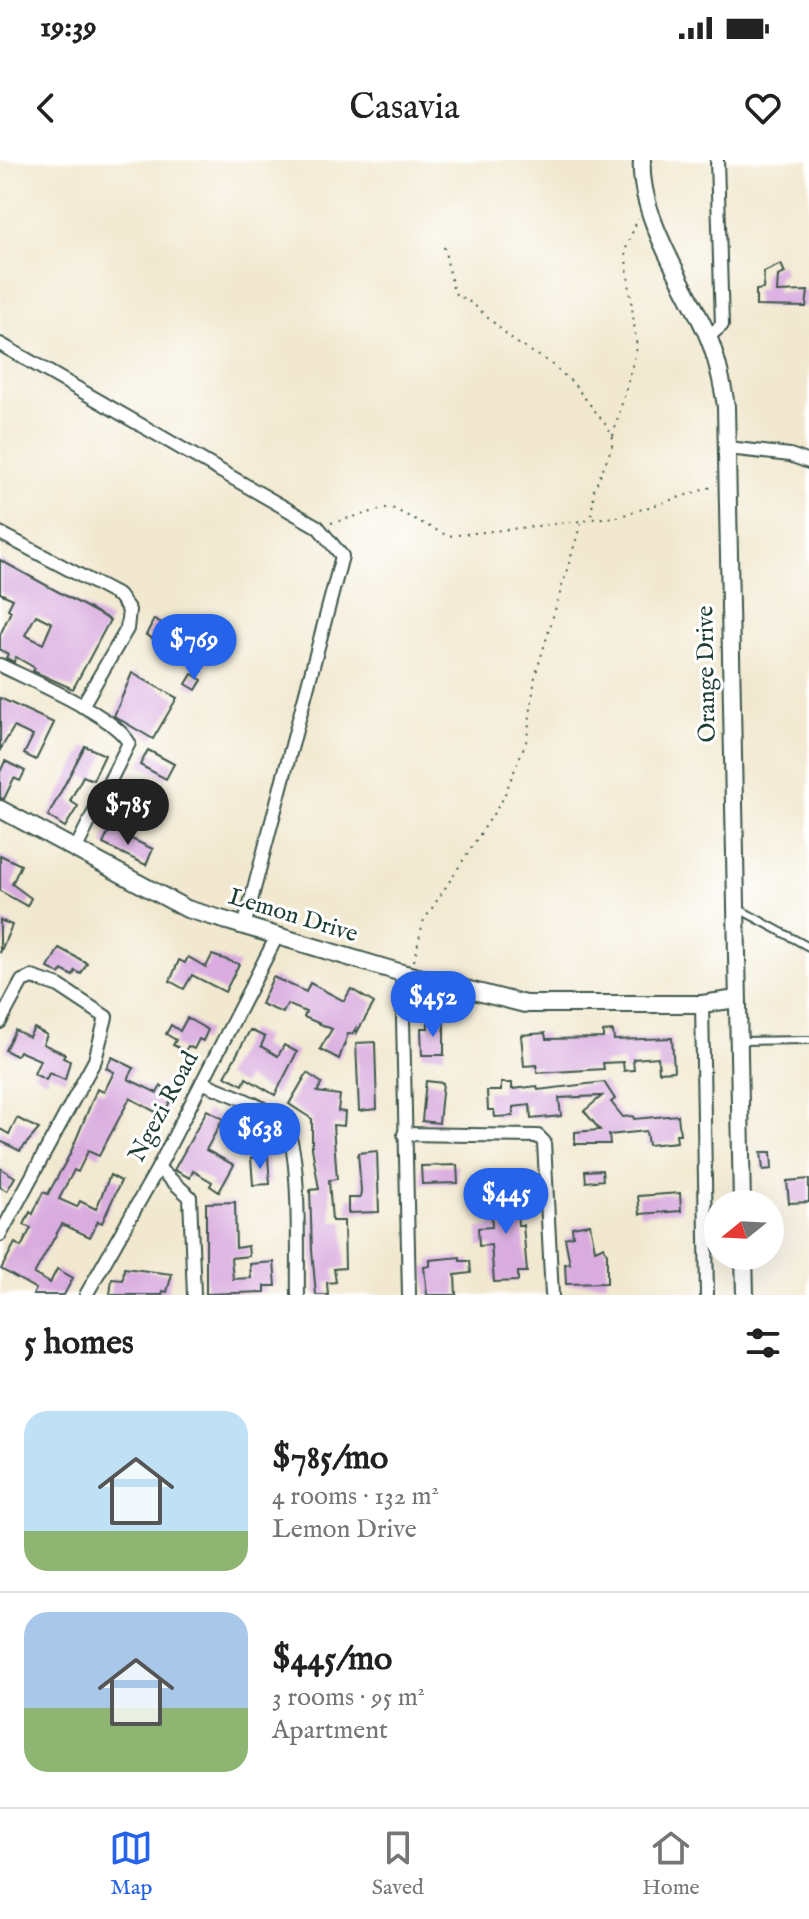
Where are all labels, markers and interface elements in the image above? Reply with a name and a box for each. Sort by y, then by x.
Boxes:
text: 19:39 [40,9,96,47]
text: Casavia [349,85,460,131]
icon: back [24,86,68,130]
icon: heart [741,86,785,130]
street label: Orange Drive [690,605,724,743]
pin: $769 [147,614,241,682]
text: $769 [170,623,218,656]
pin: $785 [81,779,175,847]
text: $785 [105,788,151,821]
street label: Lemon Drive [225,882,361,950]
pin: $452 [386,971,480,1039]
text: $452 [409,980,457,1013]
street label: Ngezi Road [122,1046,206,1168]
pin: $638 [213,1103,307,1171]
text: $638 [237,1112,283,1145]
pin: $445 [459,1168,553,1236]
text: $445 [481,1177,531,1210]
north arrow [704,1190,784,1270]
map controls [704,1190,784,1270]
icon: filters [741,1321,785,1365]
text: 5 homes [24,1322,134,1365]
text: $785/mo [272,1437,388,1480]
icon: home [88,1443,184,1539]
text: 4 rooms · 132 m² [272,1480,439,1513]
text: Lemon Drive [272,1513,417,1546]
text: $445/mo [272,1638,392,1681]
icon: home [88,1644,184,1740]
text: 3 rooms · 95 m² [272,1681,425,1714]
text: Apartment [272,1714,388,1747]
tab: Map [109,1826,153,1902]
tab: Saved [372,1826,424,1902]
tab: Home [642,1826,700,1902]

